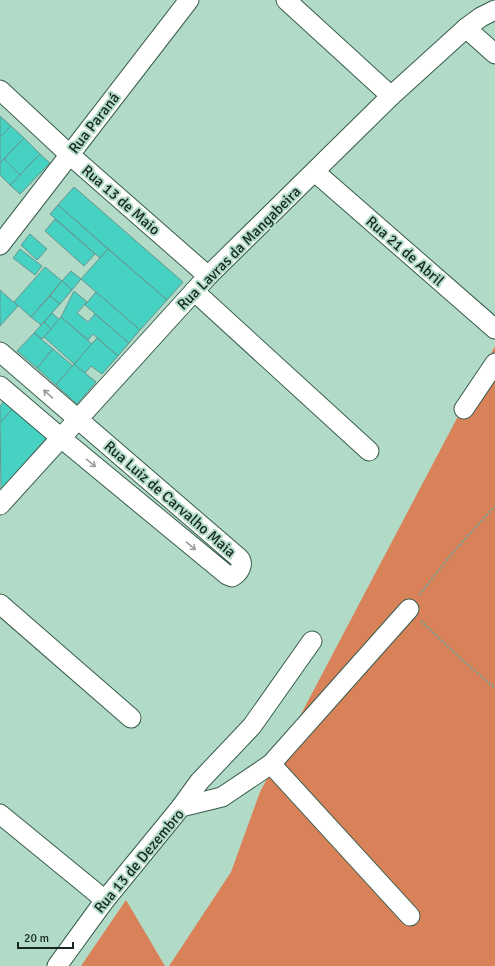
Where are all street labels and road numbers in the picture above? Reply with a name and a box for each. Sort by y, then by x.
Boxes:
street label: Rua Paraná [65,89,123,157]
street label: Rua 13 de Maio [78,161,164,239]
street label: Rua Lavras da Mangabeira [173,182,305,314]
street label: Rua 21 de Abril [362,212,448,290]
street label: Rua Luiz de Carvalho Maia [101,437,239,561]
street label: Rua 13 de Dezembro [90,805,188,917]

